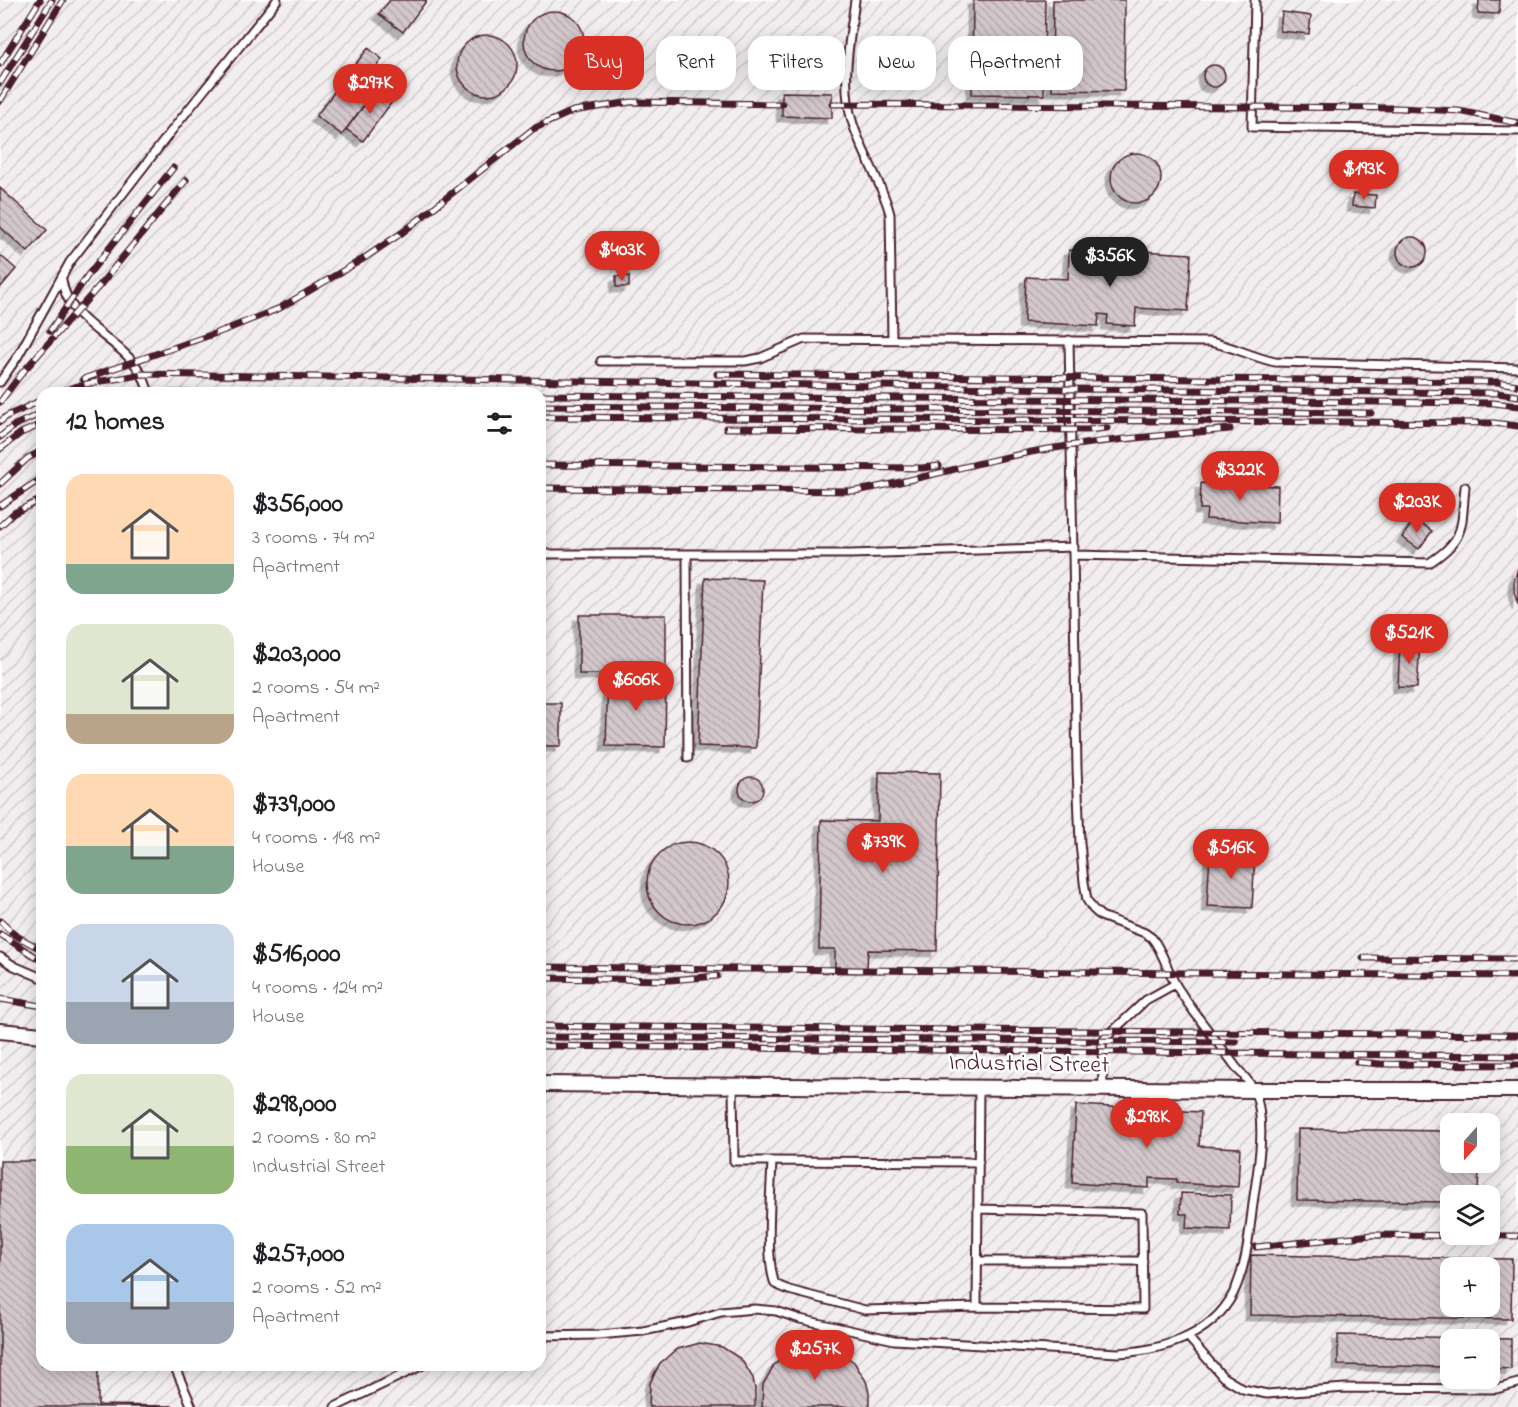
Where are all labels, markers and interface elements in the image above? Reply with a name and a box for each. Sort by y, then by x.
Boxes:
chip: Buy [564,36,644,90]
chip: Rent [656,36,736,90]
chip: Filters [748,36,845,90]
chip: New [857,36,936,90]
chip: Apartment [948,36,1083,90]
pin: $297K [328,64,412,115]
text: $297K [347,69,393,98]
pin: $193K [1322,150,1406,201]
text: $193K [1343,155,1385,184]
pin: $403K [580,231,664,282]
text: $403K [599,236,645,265]
pin: $356K [1068,237,1152,288]
text: $356K [1085,242,1135,271]
text: 12 homes [66,404,165,442]
icon: filters [483,407,516,440]
pin: $322K [1198,451,1282,502]
text: $322K [1215,456,1265,485]
pin: $203K [1375,483,1459,534]
text: $356,000 [252,486,343,524]
text: $203K [1393,488,1441,517]
icon: home [114,498,186,570]
text: 3 rooms · 74 m² [252,524,375,553]
text: Apartment [252,553,340,582]
pin: $521K [1367,614,1451,665]
text: $521K [1384,619,1434,648]
text: $203,000 [252,636,341,674]
icon: home [114,648,186,720]
pin: $606K [594,661,678,712]
text: $606K [612,666,660,695]
text: 2 rooms · 54 m² [252,674,380,703]
text: Apartment [252,703,340,732]
text: $739,000 [252,786,335,824]
icon: home [114,798,186,870]
pin: $739K [841,823,925,874]
text: 4 rooms · 148 m² [252,824,381,853]
text: $739K [861,828,905,857]
pin: $516K [1189,829,1273,880]
text: $516K [1207,834,1255,863]
text: House [252,853,305,882]
text: $516,000 [252,936,340,974]
icon: home [114,948,186,1020]
text: 4 rooms · 124 m² [252,974,383,1003]
text: House [252,1003,305,1032]
street label: Industrial Street [949,1046,1109,1084]
text: $298,000 [252,1086,336,1124]
icon: home [114,1098,186,1170]
pin: $298K [1105,1098,1189,1149]
text: $298K [1124,1103,1170,1132]
north arrow [1440,1113,1500,1173]
map controls [1440,1113,1500,1389]
text: 2 rooms · 80 m² [252,1124,377,1153]
text: Industrial Street [252,1153,385,1182]
button: layers [1440,1185,1500,1245]
text: $257,000 [252,1236,344,1274]
icon: home [114,1248,186,1320]
button: + [1440,1257,1500,1317]
text: 2 rooms · 52 m² [252,1274,382,1303]
text: Apartment [252,1303,340,1332]
button: − [1440,1329,1500,1389]
pin: $257K [773,1330,857,1381]
text: $257K [789,1335,841,1364]

